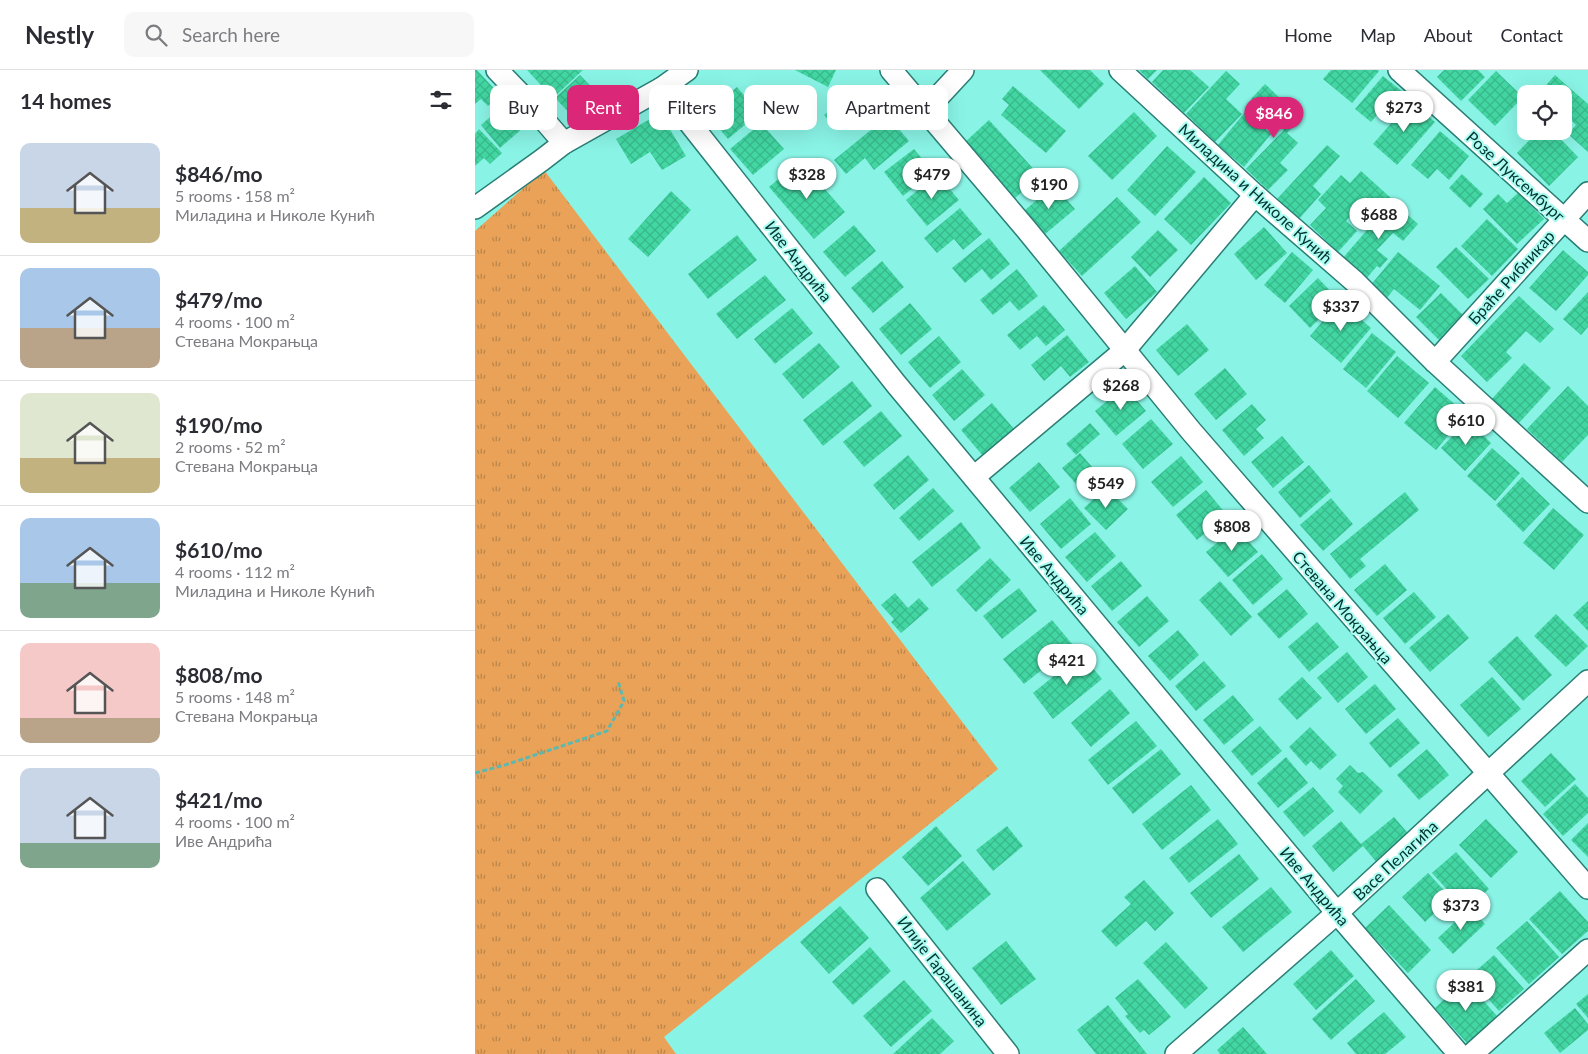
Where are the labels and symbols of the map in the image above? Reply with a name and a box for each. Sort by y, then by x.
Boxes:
pin: $273 [1374,90,1434,133]
pin: $846 [1244,97,1304,139]
street label: Миладина и Николе Кунић [1175,119,1337,267]
street label: Розе Луксембург [1463,127,1569,225]
pin: $328 [777,158,837,200]
pin: $479 [902,158,962,200]
pin: $190 [1019,168,1079,210]
pin: $688 [1349,198,1409,240]
street label: Иве Андрића [762,217,836,305]
street label: Браће Рибникар [1464,226,1558,328]
pin: $337 [1311,290,1371,332]
pin: $268 [1091,368,1151,411]
pin: $610 [1436,404,1496,446]
pin: $549 [1076,466,1136,509]
pin: $808 [1202,510,1262,552]
street label: Иве Андрића [1016,532,1094,618]
street label: Стевана Мокрањца [1289,547,1397,667]
pin: $421 [1037,644,1097,686]
street label: Васе Пелагића [1349,816,1441,904]
street label: Иве Андрића [1276,843,1354,929]
pin: $373 [1431,888,1491,931]
street label: Илије Гарашанина [894,912,992,1030]
pin: $381 [1436,970,1496,1012]

